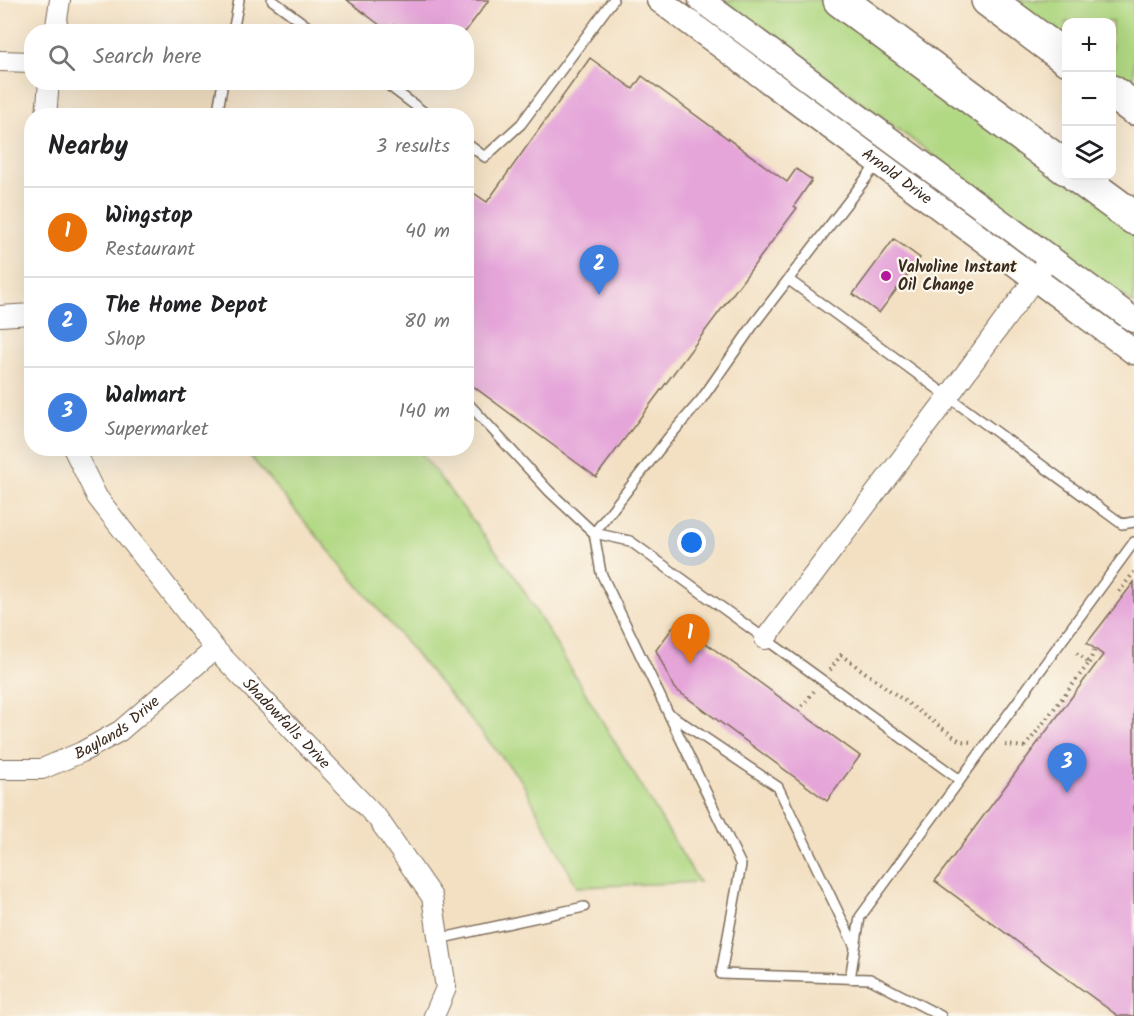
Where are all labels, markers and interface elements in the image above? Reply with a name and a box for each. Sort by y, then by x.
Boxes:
map controls [1062,18,1116,180]
button: + [1062,18,1116,72]
search box [24,24,474,90]
text: Search here [93,40,201,75]
icon: search [45,41,78,74]
button: − [1062,72,1116,126]
text: Nearby [48,126,128,168]
button: layers [1062,126,1116,180]
text: 3 results [376,131,450,163]
street label: Arnold Drive [856,142,937,211]
text: Wingstop [105,199,193,234]
text: 1 [64,216,71,248]
text: 40 m [405,216,450,248]
text: Restaurant [105,234,195,266]
pin: 2 [580,246,618,295]
place label: Valvoline Instant Oil Change [898,255,1018,298]
marker: Valvoline Instant Oil Change [879,269,893,283]
text: The Home Depot [105,289,267,324]
text: 2 [62,306,73,338]
text: 80 m [404,306,450,338]
text: Shop [105,324,145,356]
text: Walmart [105,379,186,414]
text: 3 [62,396,73,428]
text: 140 m [399,396,450,428]
text: Supermarket [105,414,208,446]
your location [677,528,706,557]
pin: 1 [670,614,710,664]
street label: Shadowfalls Drive [236,672,336,775]
street label: Baylands Drive [70,689,165,766]
pin: 3 [1048,744,1086,793]

